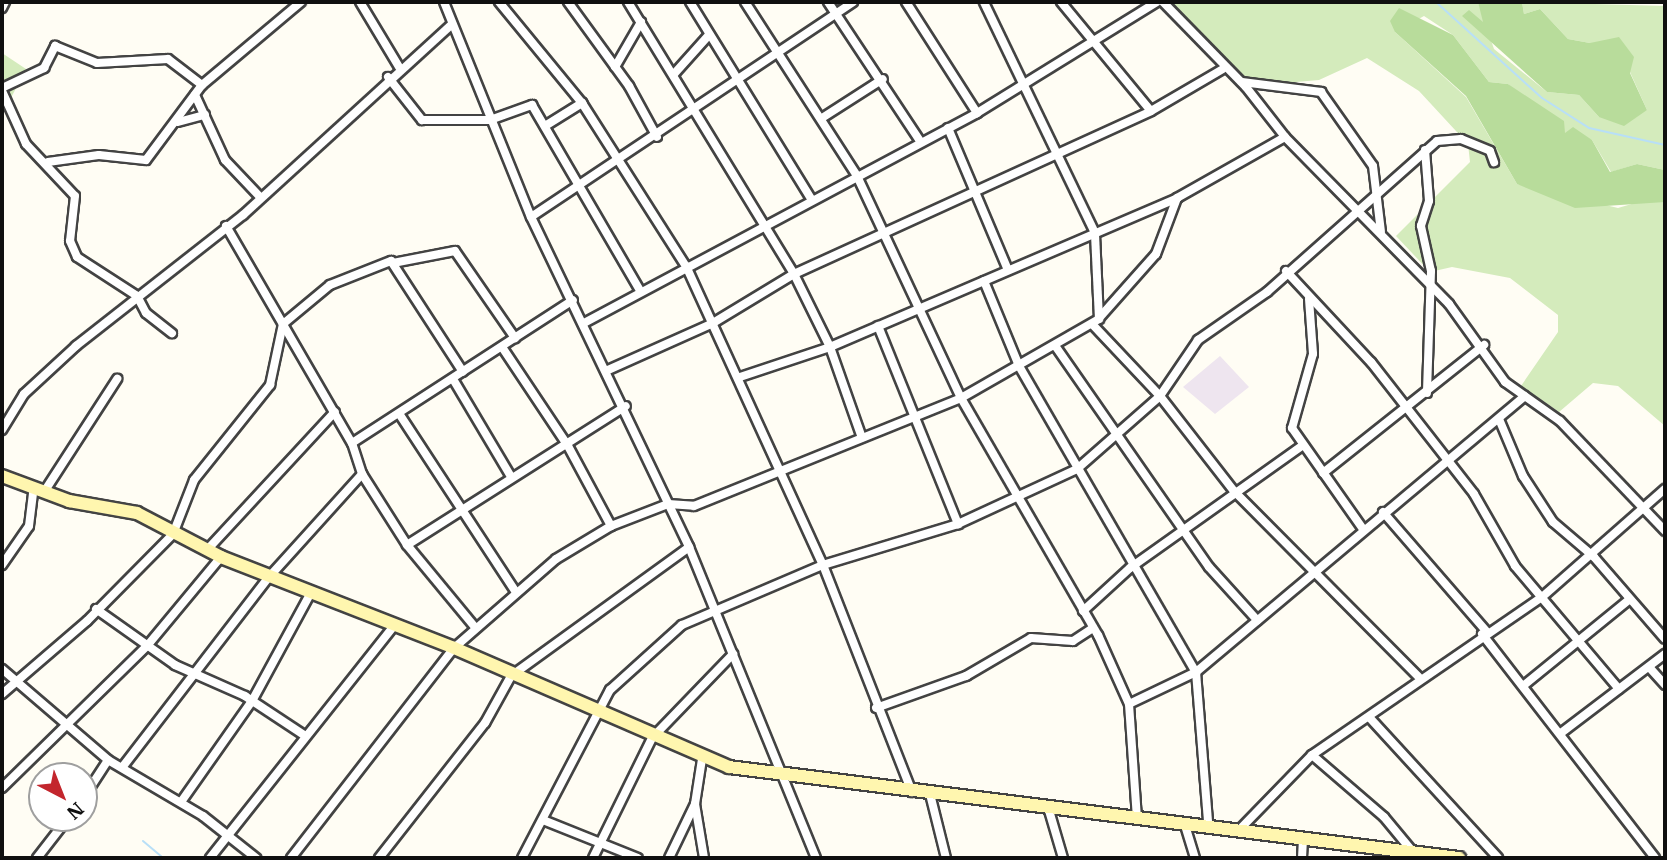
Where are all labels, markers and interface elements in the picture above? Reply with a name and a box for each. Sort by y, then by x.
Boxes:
north arrow [28,762,98,832]
text: N [62,797,89,825]

